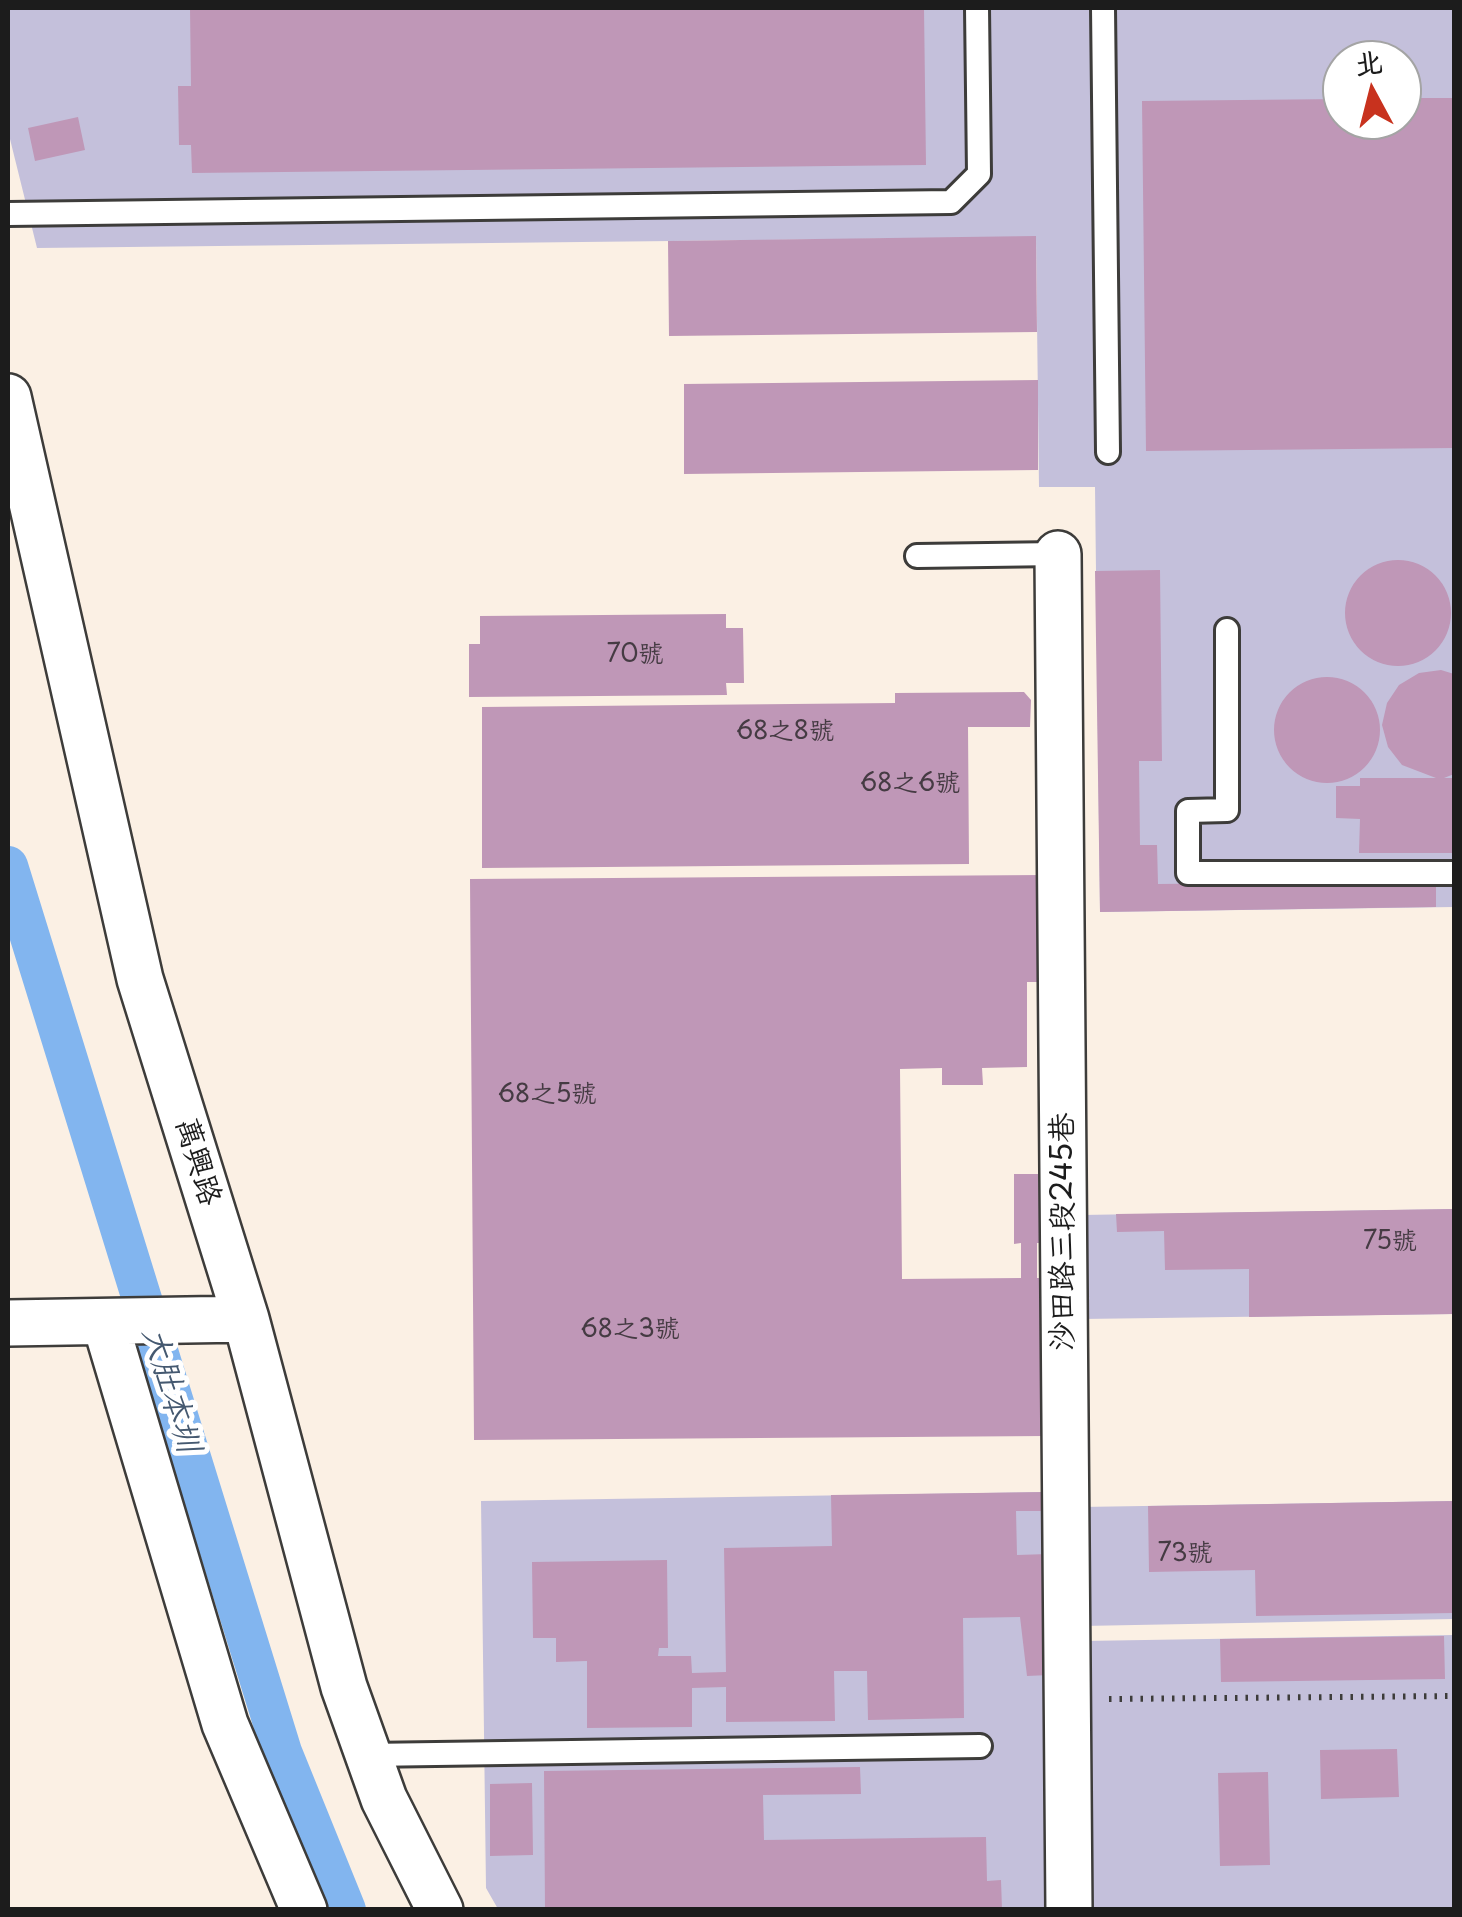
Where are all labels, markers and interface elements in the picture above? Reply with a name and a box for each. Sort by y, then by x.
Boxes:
text: 北 [1352,39,1385,85]
north arrow [1322,40,1422,140]
house number: 70號 [607,640,663,670]
house number: 68之8號 [736,717,834,747]
house number: 68之6號 [860,769,960,799]
house number: 68之5號 [498,1080,596,1110]
street label: 沙田路三段245巷 [1046,1113,1082,1351]
street label: 萬興路 [167,1114,227,1210]
house number: 75號 [1363,1227,1417,1257]
house number: 68之3號 [580,1315,680,1345]
water label: 大肚本圳 [133,1323,207,1457]
house number: 73號 [1157,1539,1213,1569]

